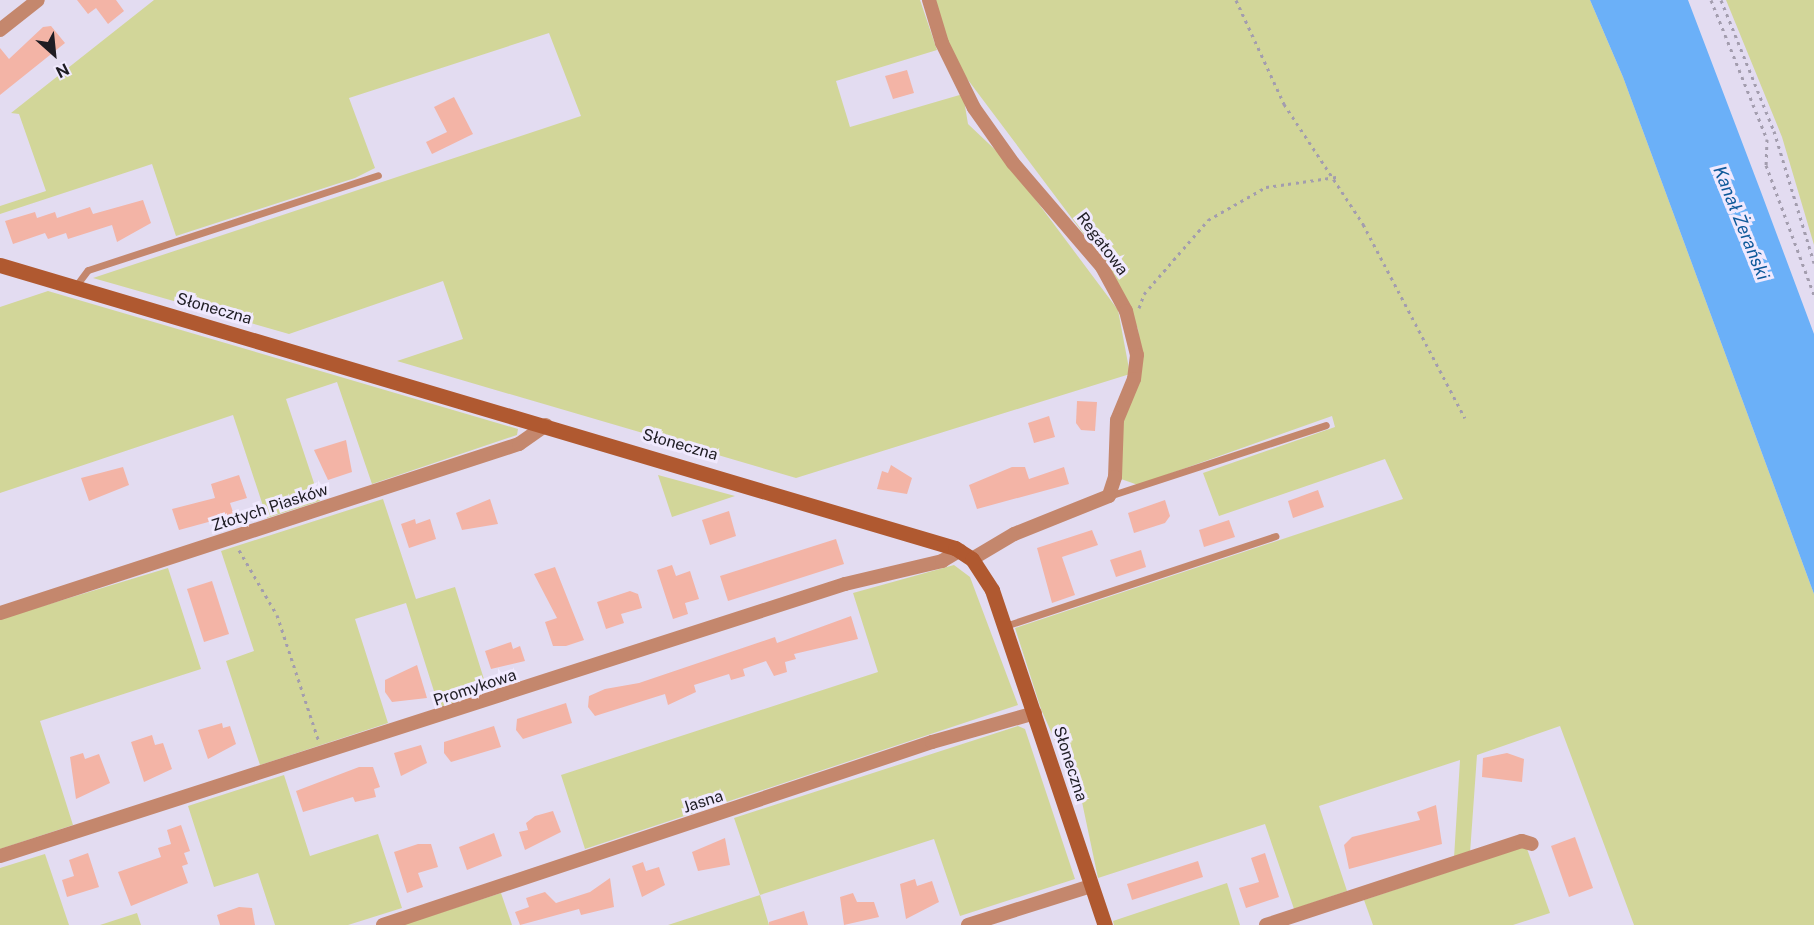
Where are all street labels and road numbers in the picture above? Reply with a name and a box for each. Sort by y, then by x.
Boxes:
street label: Regatowa [1072,209,1132,279]
street label: Słoneczna [174,289,254,329]
street label: Słoneczna [640,425,720,465]
street label: Złotych Piasków [209,480,331,536]
street label: Promykowa [431,666,519,710]
street label: Słoneczna [1049,724,1091,804]
street label: Jasna [680,787,726,817]

